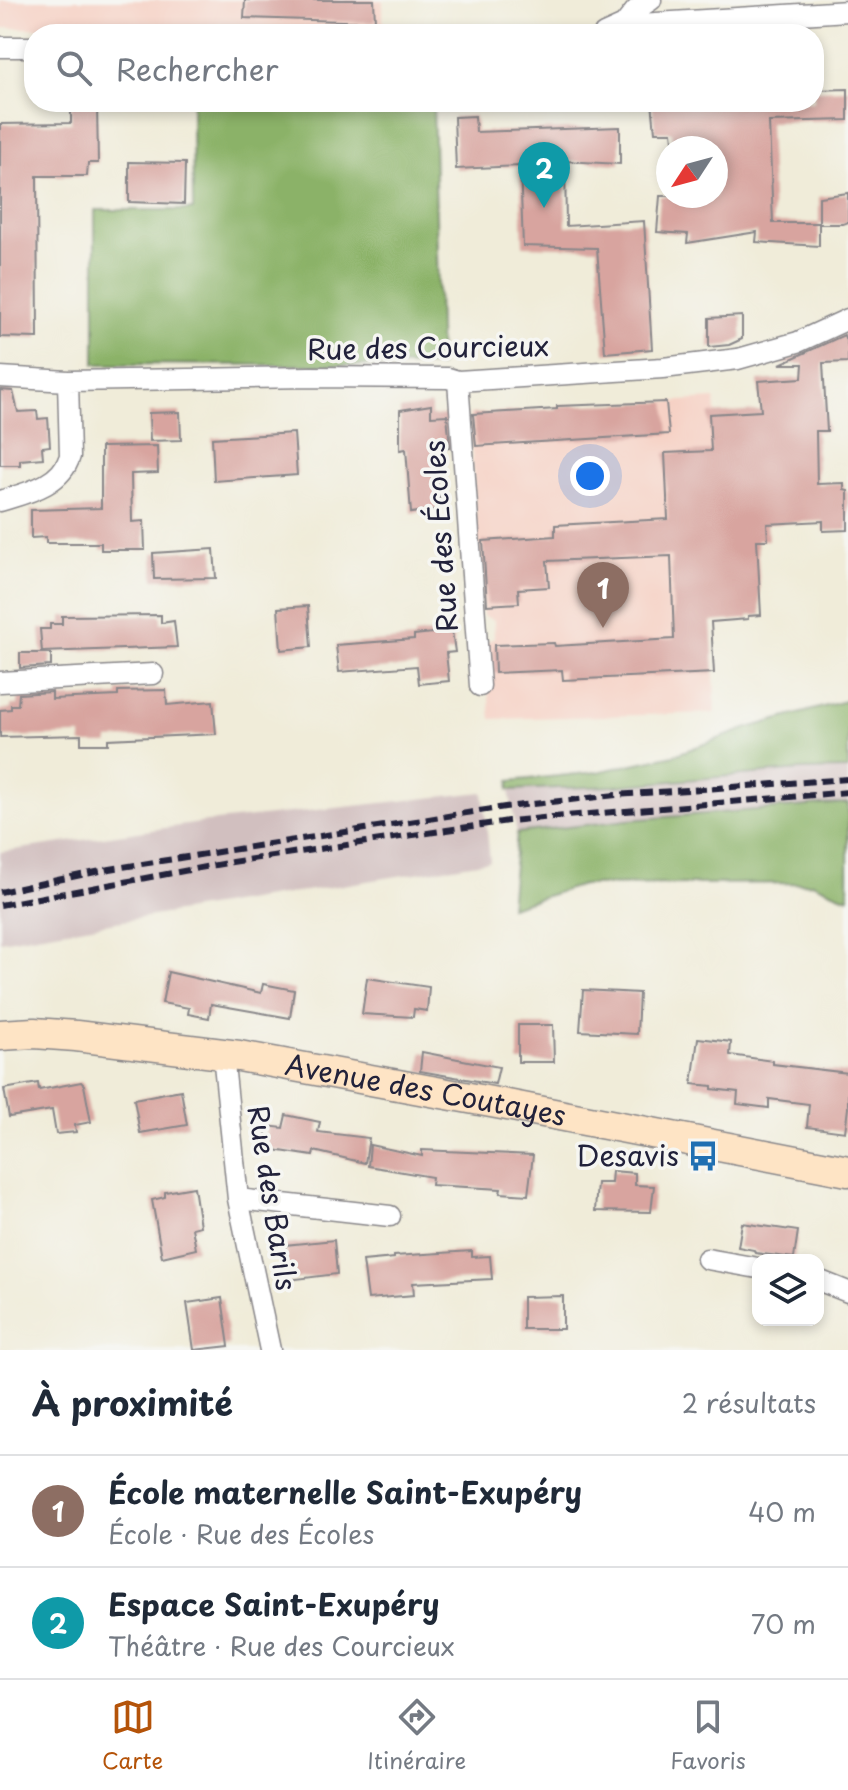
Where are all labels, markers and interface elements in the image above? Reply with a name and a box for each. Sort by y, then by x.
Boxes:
search box [24,24,824,112]
icon: search [52,46,96,90]
text: Rechercher [116,46,279,91]
north arrow [656,136,728,208]
pin: 2 [518,142,570,208]
street label: Rue des Courcieux [307,323,549,370]
street label: Rue des Écoles [411,439,468,633]
your location [570,456,610,496]
pin: 1 [577,562,629,628]
street label: Avenue des Coutayes [282,1042,570,1136]
street label: Rue des Barils [238,1102,309,1293]
place label: Desavis [576,1133,679,1176]
bus stop icon: Desavis [686,1139,720,1173]
map controls [752,1254,824,1326]
button: layers [752,1254,824,1326]
text: À proximité [32,1376,233,1428]
text: 2 résultats [682,1383,816,1422]
text: École maternelle Saint-Exupéry [108,1469,582,1514]
text: 1 [52,1492,64,1531]
text: 40 m [748,1492,816,1531]
text: École · Rue des Écoles [108,1514,374,1553]
text: Espace Saint-Exupéry [108,1581,439,1626]
text: 2 [49,1604,67,1643]
text: 70 m [751,1604,816,1643]
text: Théâtre · Rue des Courcieux [108,1626,455,1665]
tab: Carte [102,1695,163,1776]
tab: Itinéraire [367,1695,466,1776]
tab: Favoris [670,1695,746,1776]

